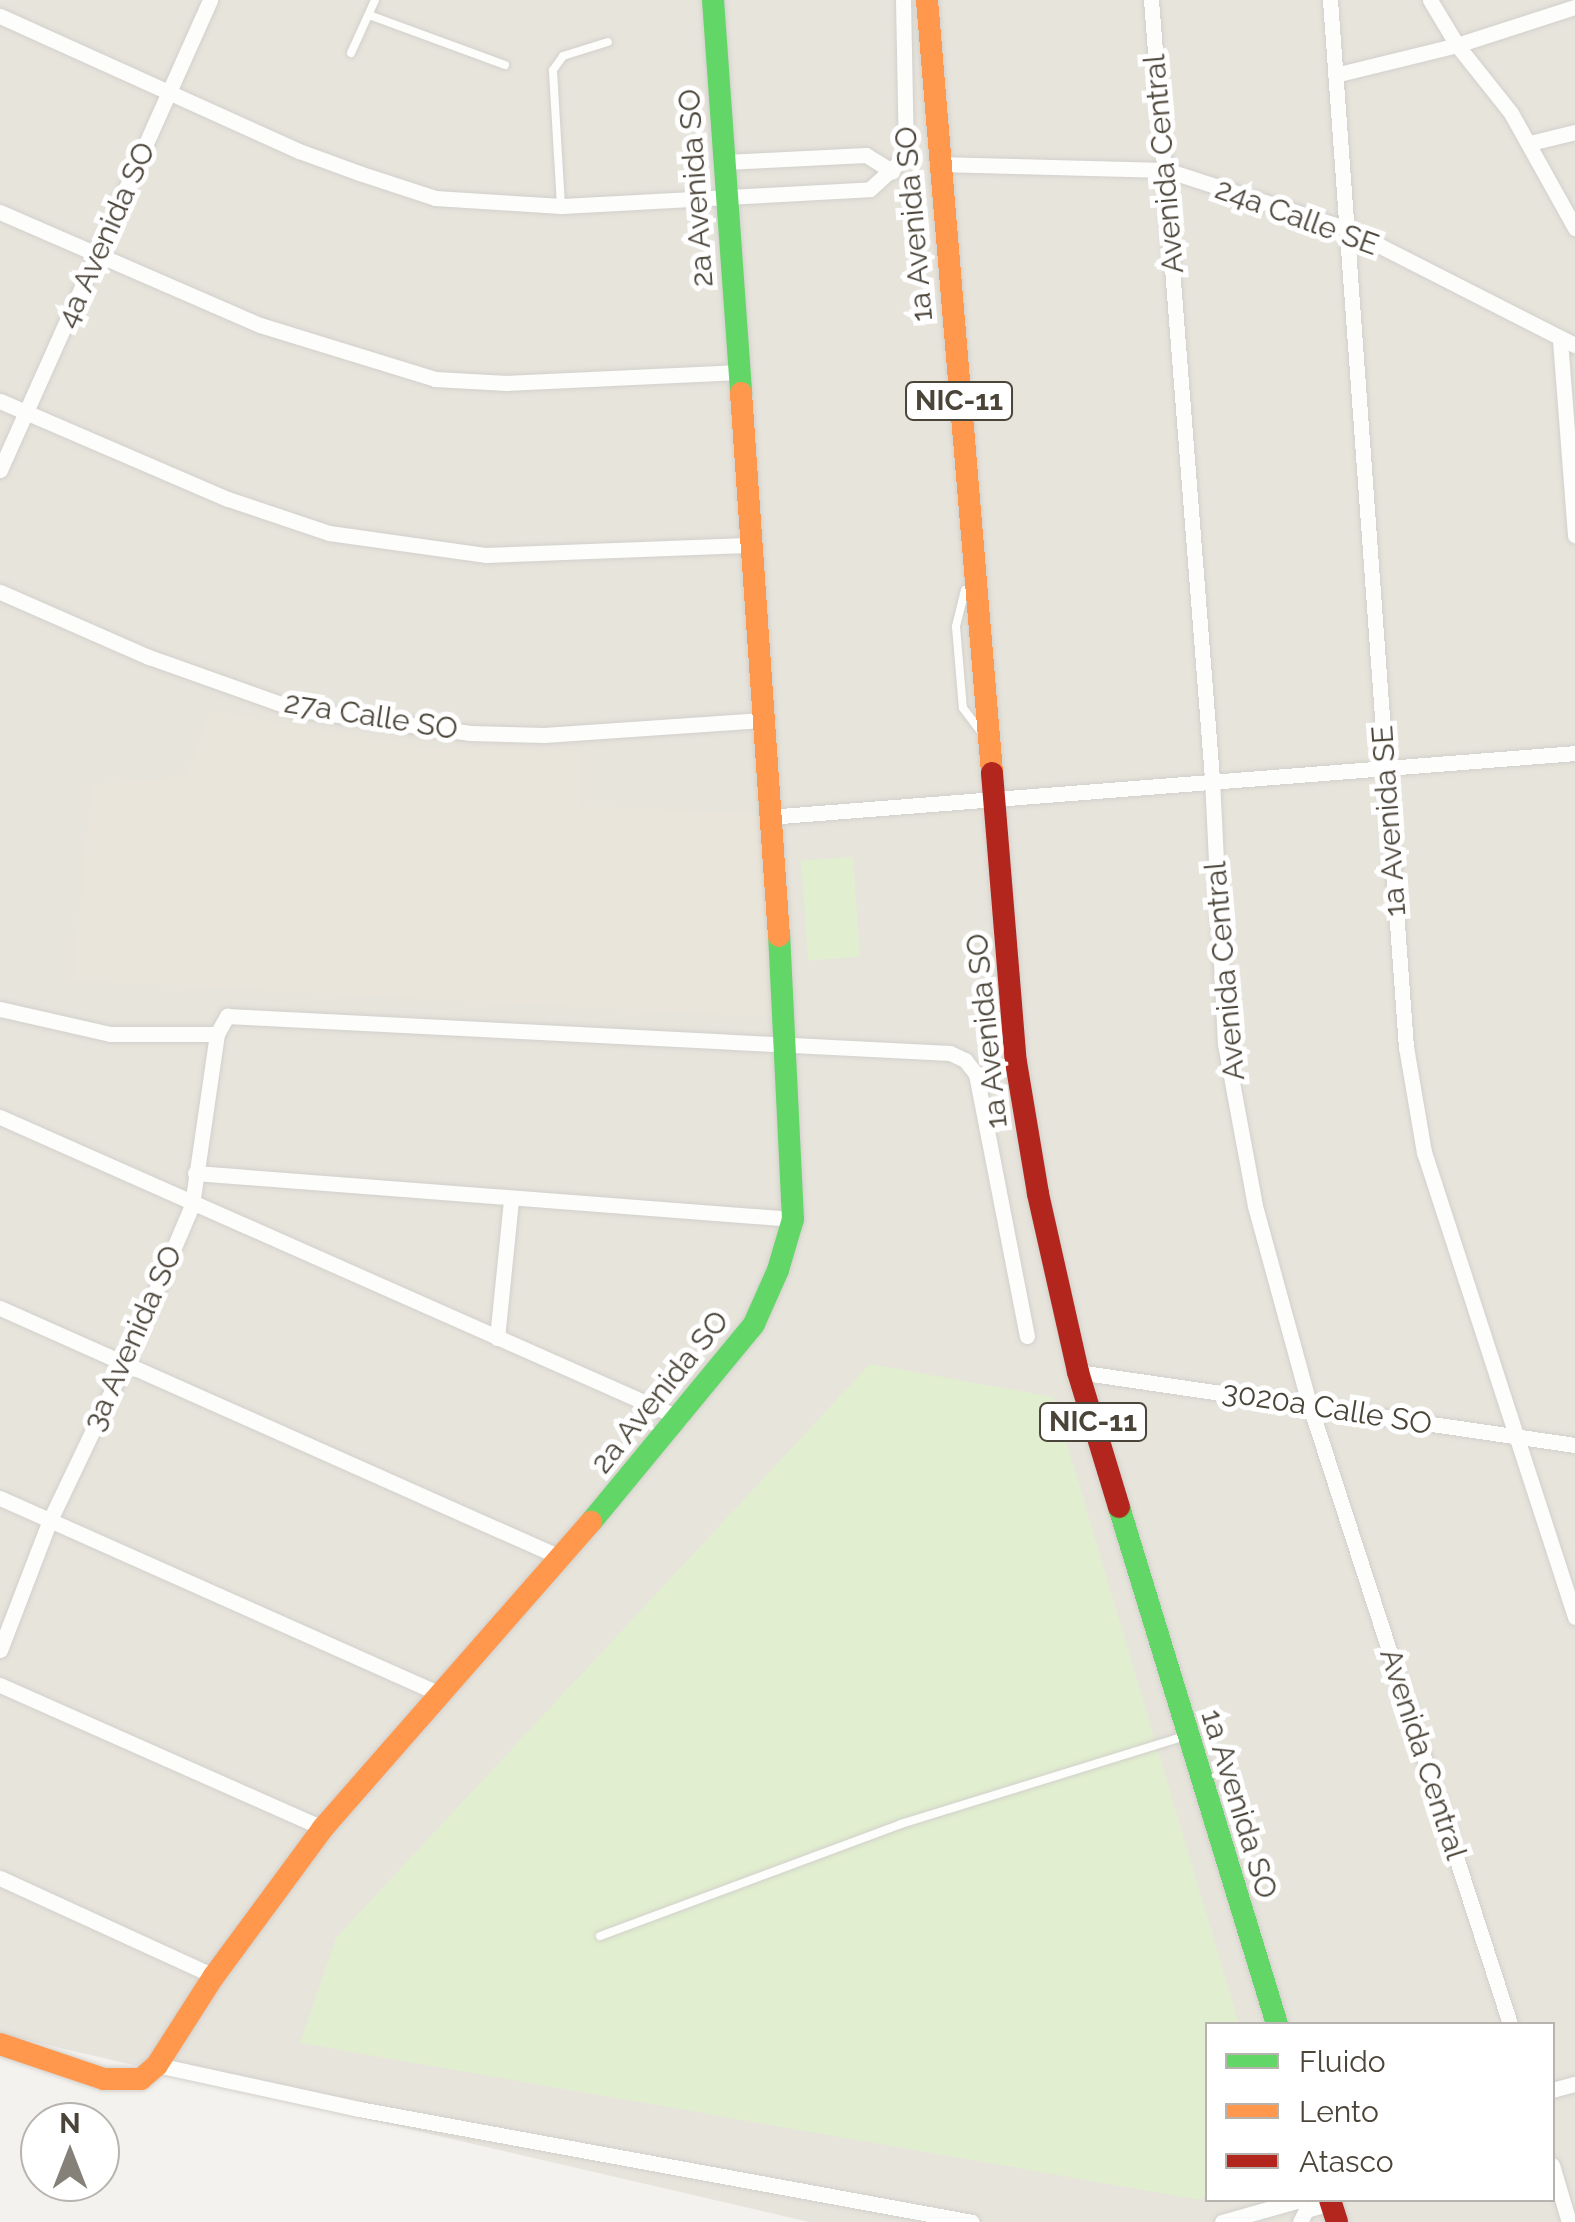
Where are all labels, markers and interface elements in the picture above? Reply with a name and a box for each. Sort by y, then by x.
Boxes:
street label: Avenida Central [1136,53,1192,275]
street label: 2a Avenida SO [671,87,721,289]
street label: 1a Avenida SO [888,124,940,324]
street label: 4a Avenida SO [49,136,163,334]
street label: 24a Calle SE [1210,171,1384,263]
road number: NIC-11 [904,378,1014,424]
street label: 27a Calle SO [282,685,460,747]
street label: 1a Avenida SE [1364,724,1414,918]
street label: Avenida Central [1197,860,1253,1082]
street label: 1a Avenida SO [959,931,1015,1131]
street label: 3a Avenida SO [76,1239,190,1437]
street label: 2a Avenida SO [583,1303,737,1481]
street label: 3020a Calle SO [1220,1374,1434,1442]
road number: NIC-11 [1038,1399,1148,1445]
street label: Avenida Central [1372,1644,1474,1864]
street label: 1a Avenida SO [1193,1705,1285,1903]
legend [1205,2022,1555,2202]
text: Fluido [1299,2044,1386,2079]
text: Lento [1299,2094,1379,2129]
north arrow [20,2102,120,2202]
text: N [59,2107,81,2140]
text: Atasco [1299,2144,1394,2179]

